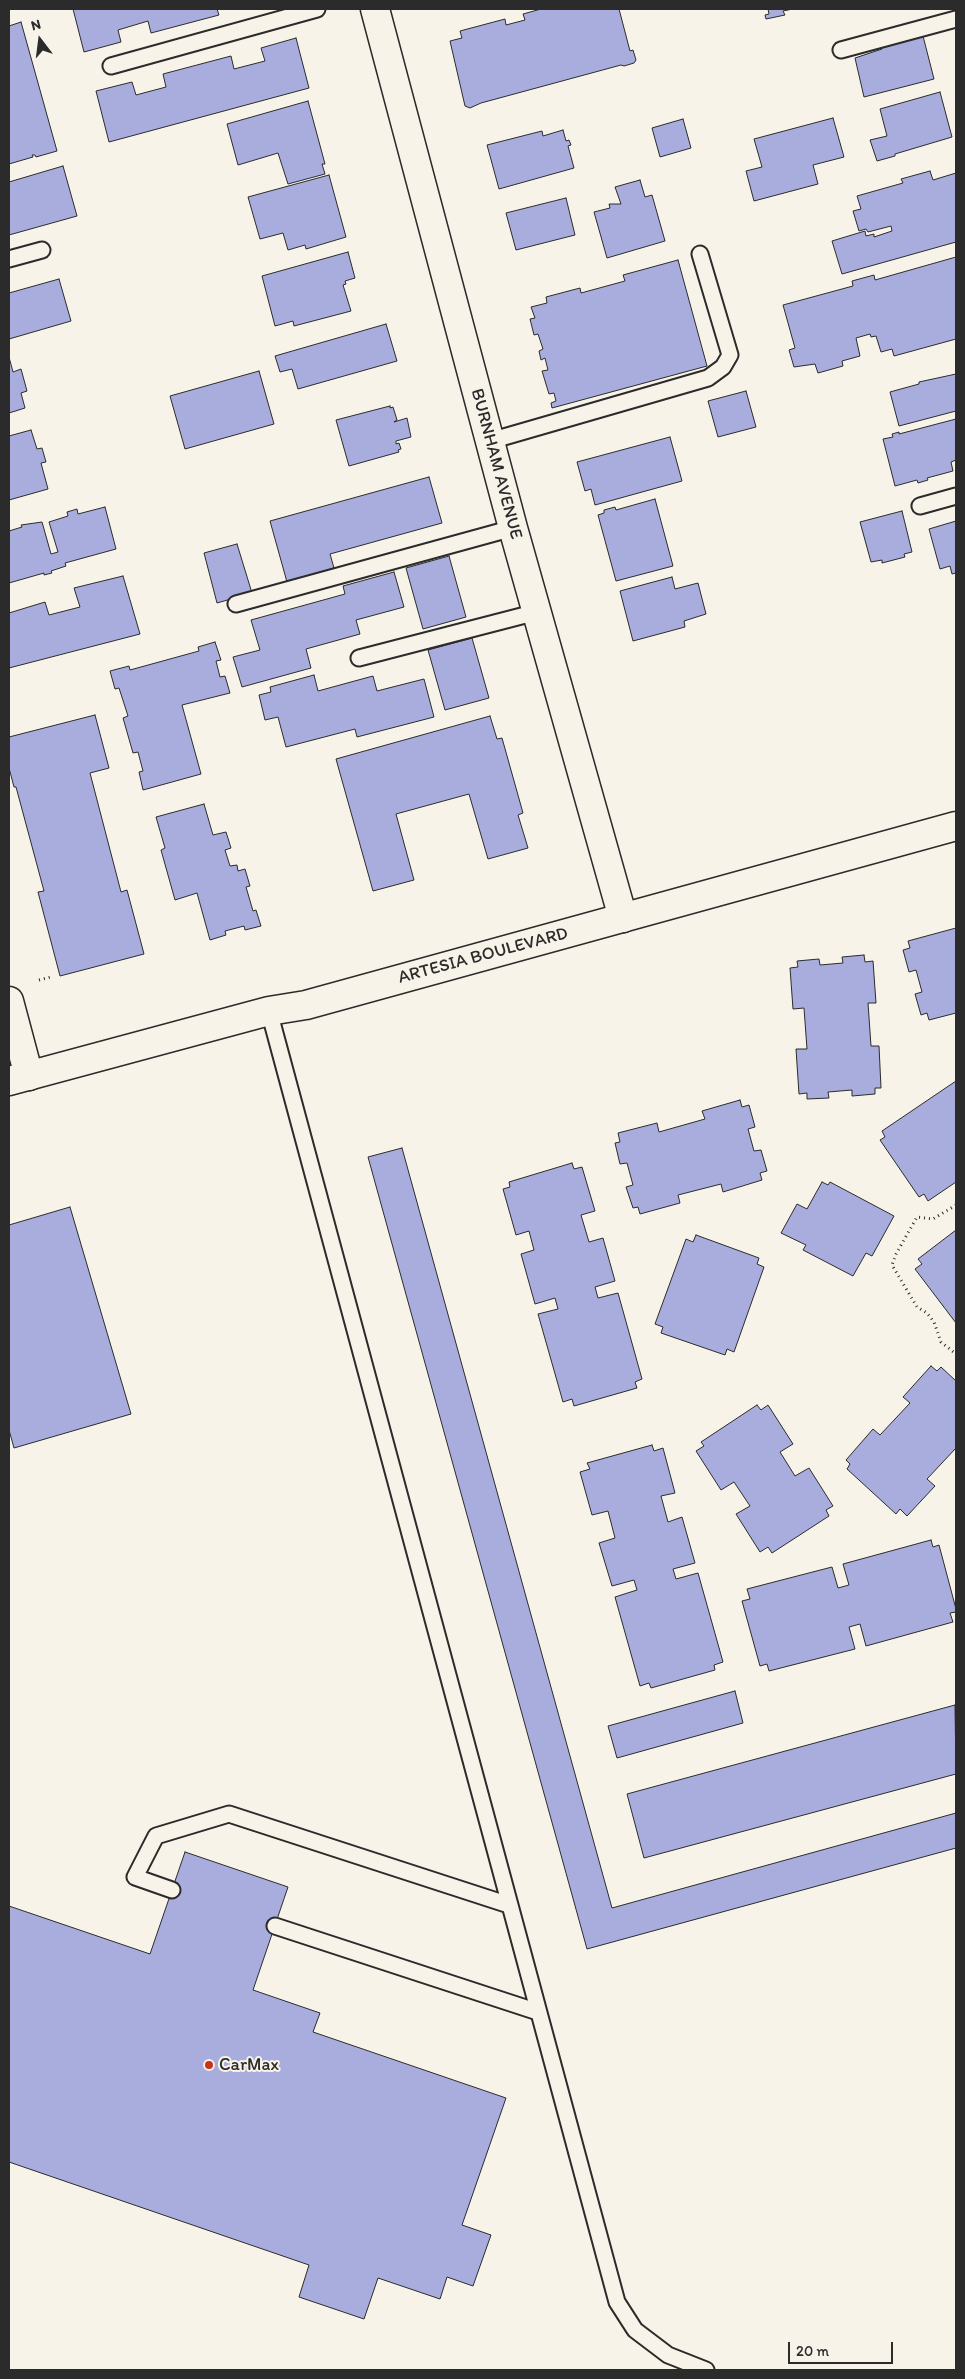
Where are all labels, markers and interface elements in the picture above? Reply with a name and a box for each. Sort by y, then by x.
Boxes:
north arrow [15,15,65,65]
text: N [29,16,43,34]
street label: BURNHAM AVENUE [466,386,526,542]
street label: ARTESIA BOULEVARD [396,923,570,989]
place label: CarMax [219,2054,279,2076]
marker: CarMax [203,2059,215,2071]
scale bar [790,2332,895,2364]
text: 20 m [796,2342,829,2360]

